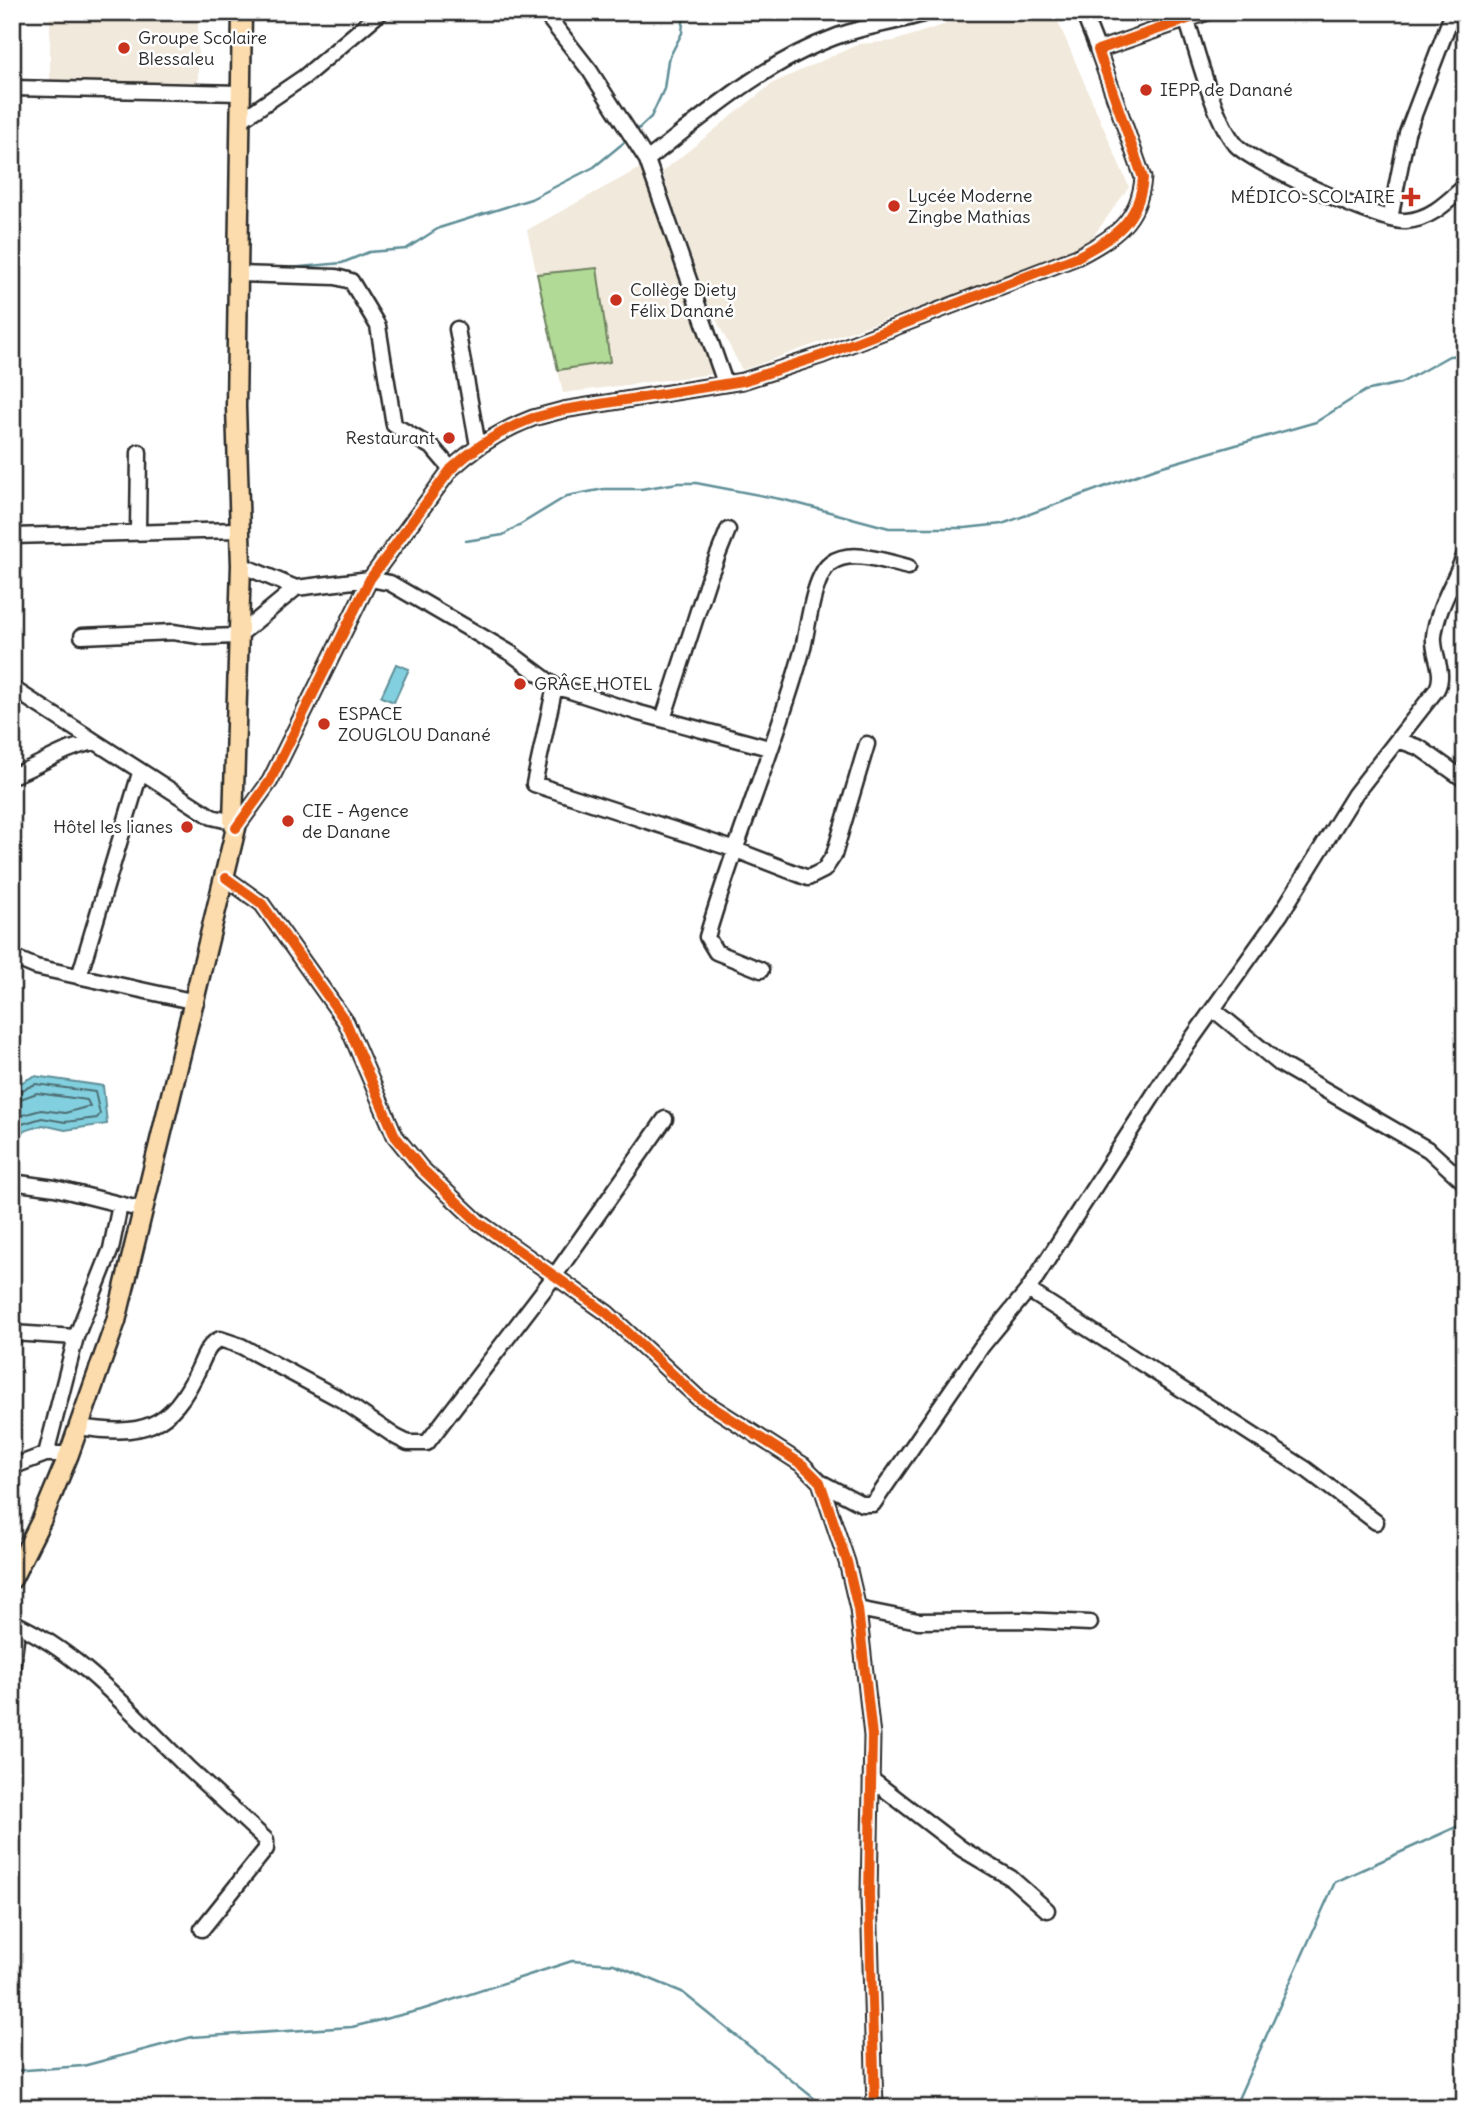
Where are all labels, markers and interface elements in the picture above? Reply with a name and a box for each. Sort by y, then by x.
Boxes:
place label: Groupe Scolaire Blessaleu [138,26,267,70]
marker: Groupe Scolaire Blessaleu [116,40,132,56]
place label: IEPP de Danané [1160,78,1293,101]
marker: IEPP de Danané [1138,82,1154,98]
place label: Lycée Moderne Zingbe Mathias [908,184,1033,228]
place label: MÉDICO-SCOLAIRE [1231,185,1395,208]
marker: MÉDICO-SCOLAIRE [1401,187,1421,207]
marker: Lycée Moderne Zingbe Mathias [886,198,902,214]
place label: Collège Diety Félix Danané [630,278,736,322]
marker: Collège Diety Félix Danané [608,292,624,308]
place label: Restaurant [346,426,435,449]
marker: Restaurant [441,430,457,446]
place label: GRÂCE HOTEL [534,672,653,695]
marker: GRÂCE HOTEL [512,676,528,692]
place label: ESPACE ZOUGLOU Danané [338,702,491,746]
marker: ESPACE ZOUGLOU Danané [316,716,332,732]
place label: CIE - Agence de Danane [302,799,409,843]
marker: CIE - Agence de Danane [280,813,296,829]
place label: Hôtel les lianes [53,815,173,838]
marker: Hôtel les lianes [179,819,195,835]

